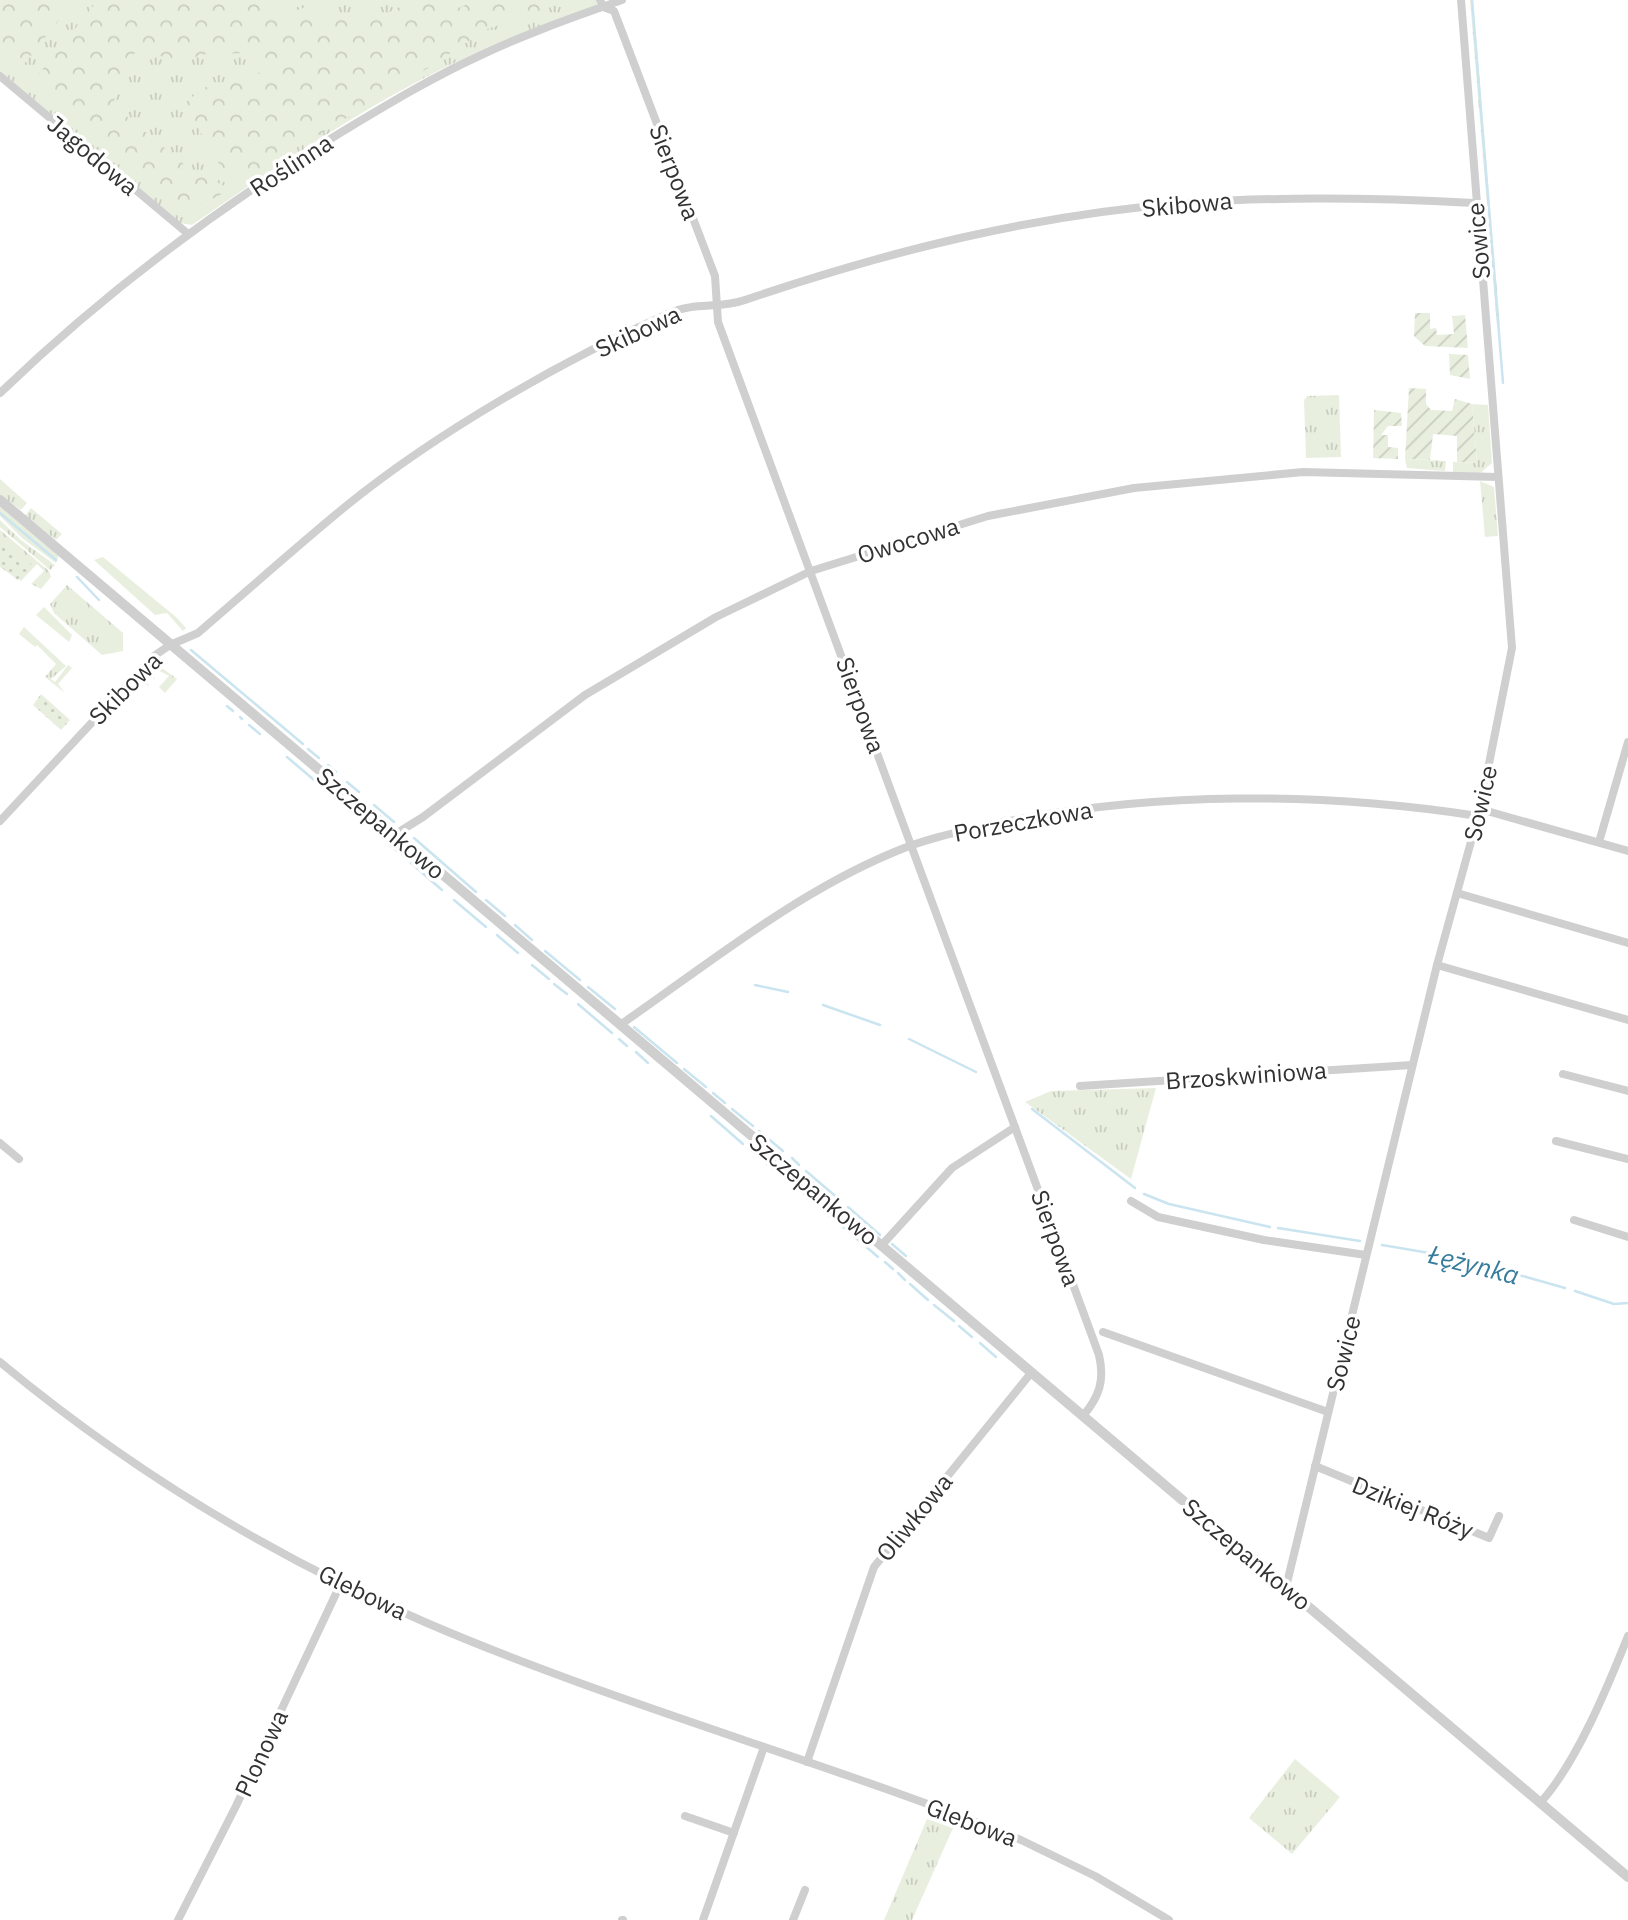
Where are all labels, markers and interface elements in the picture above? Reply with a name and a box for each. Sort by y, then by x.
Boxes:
street label: Jagodowa [41,108,145,203]
street label: Sierpowa [642,119,708,225]
street label: Roślinna [243,126,339,204]
street label: Skibowa [1140,184,1234,224]
street label: Sowice [1459,201,1497,281]
street label: Skibowa [590,297,686,365]
street label: Owocowa [853,509,963,571]
street label: Skibowa [82,644,169,731]
street label: Sierpowa [829,652,893,758]
street label: Szczepankowo [310,760,452,886]
street label: Sowice [1456,762,1504,844]
street label: Porzeczkowa [951,793,1095,849]
street label: Brzoskwiniowa [1164,1053,1328,1097]
street label: Szczepankowo [743,1126,885,1252]
street label: Sierpowa [1024,1185,1088,1291]
water label: Łężynka [1424,1236,1523,1292]
street label: Sowice [1318,1312,1368,1394]
street label: Oliwkowa [869,1466,959,1568]
street label: Dzikiej Róży [1348,1468,1478,1546]
street label: Szczepankowo [1176,1491,1318,1617]
street label: Glebowa [313,1557,413,1627]
street label: Plonowa [227,1704,295,1802]
street label: Glebowa [922,1790,1022,1854]

